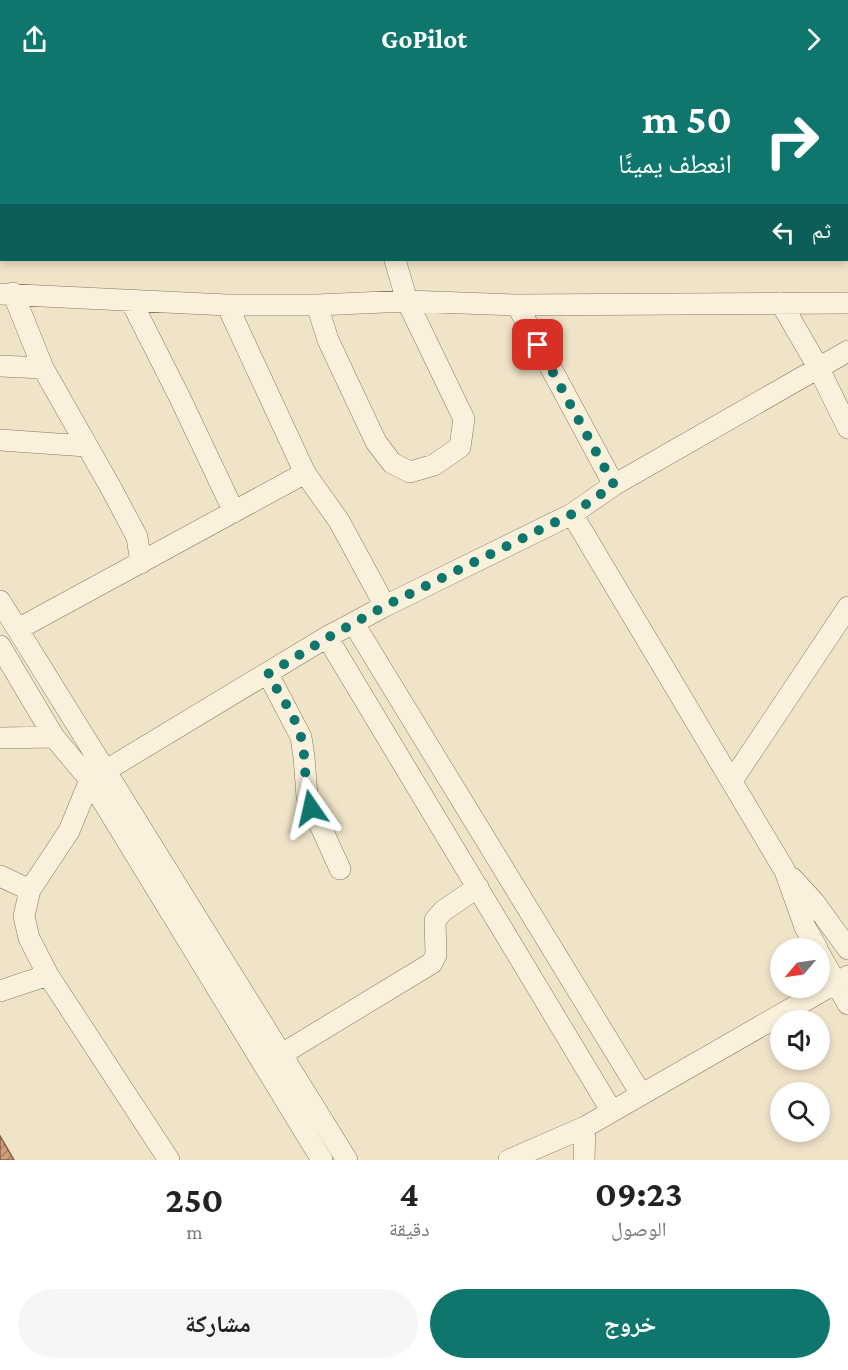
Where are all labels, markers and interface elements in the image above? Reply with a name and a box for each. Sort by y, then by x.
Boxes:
icon: share [18,23,51,56]
icon: forward [797,23,830,56]
text: GoPilot [381,24,467,54]
text: 50 m [642,95,732,142]
icon: right [753,102,831,180]
text: انعطف يمينًا [618,149,732,179]
icon: left [767,216,800,249]
text: ثم [812,218,831,243]
pin [512,319,563,370]
icon: arrive [521,328,554,361]
position arrow [279,776,343,840]
north arrow [770,938,830,998]
map controls [770,938,830,1142]
button: sound [770,1010,830,1070]
button: search [770,1082,830,1142]
text: 4 [400,1174,419,1214]
text: 09:23 [595,1174,683,1214]
text: 250 [166,1180,223,1220]
text: دقيقة [389,1218,430,1240]
text: الوصول [611,1218,666,1240]
text: m [186,1221,203,1243]
button: مشاركة [18,1289,418,1358]
button: خروج [430,1289,830,1358]

